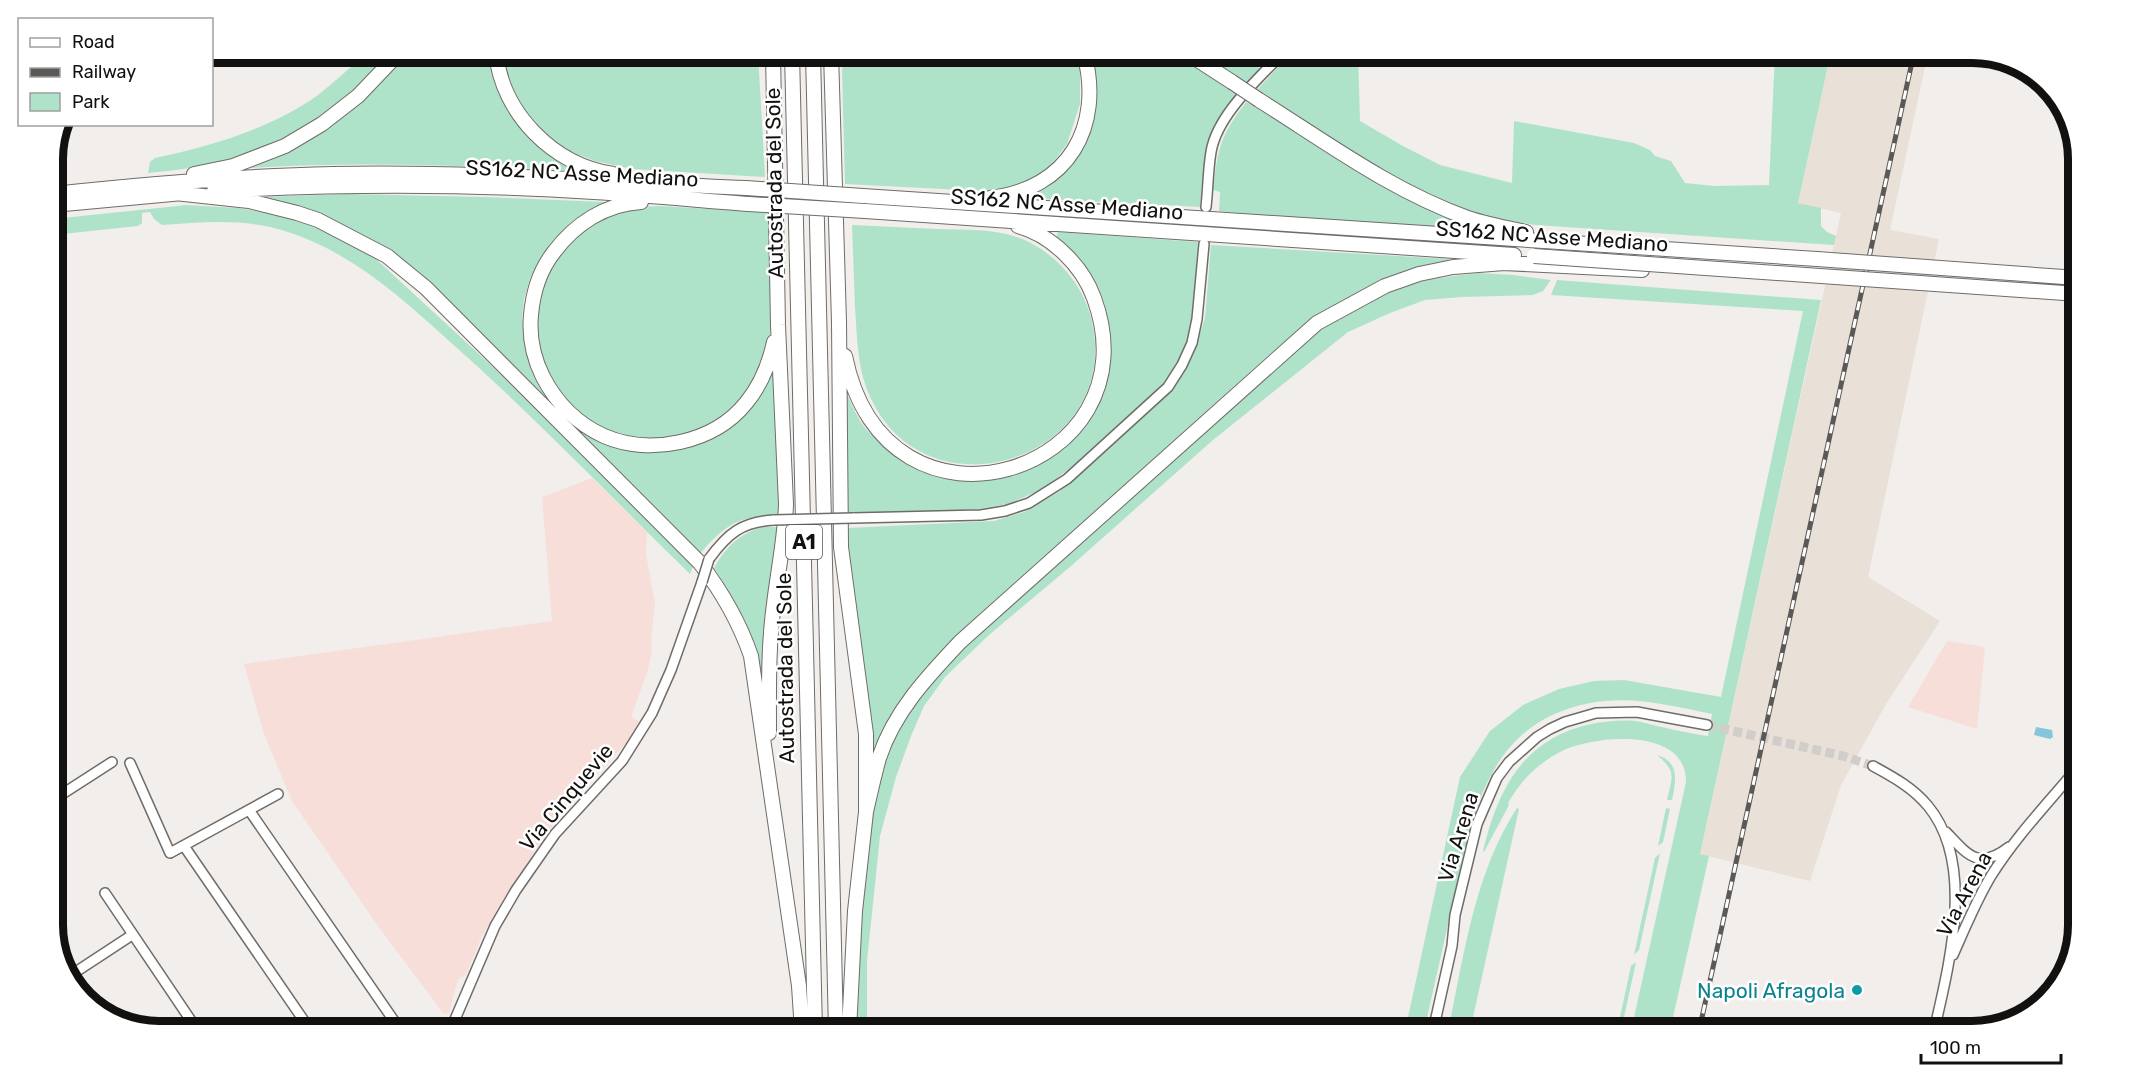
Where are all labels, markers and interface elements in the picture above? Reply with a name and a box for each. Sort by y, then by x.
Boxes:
legend [18,18,213,126]
text: Road [72,31,115,53]
text: Railway [72,61,136,83]
street label: Autostrada del Sole [760,87,788,279]
text: Park [72,91,110,113]
street label: SS162 NC Asse Mediano [465,154,699,192]
street label: SS162 NC Asse Mediano [950,183,1184,225]
street label: SS162 NC Asse Mediano [1435,215,1669,257]
road number: A1 [786,525,822,559]
street label: Autostrada del Sole [771,572,799,764]
street label: Via Cinquevie [514,738,618,856]
street label: Via Arena [1432,789,1484,885]
street label: Via Arena [1931,847,1997,941]
place label: Napoli Afragola [1697,978,1845,1003]
marker: Napoli Afragola [1850,983,1864,997]
scale bar [1921,1027,2060,1065]
text: 100 m [1930,1037,1981,1059]

